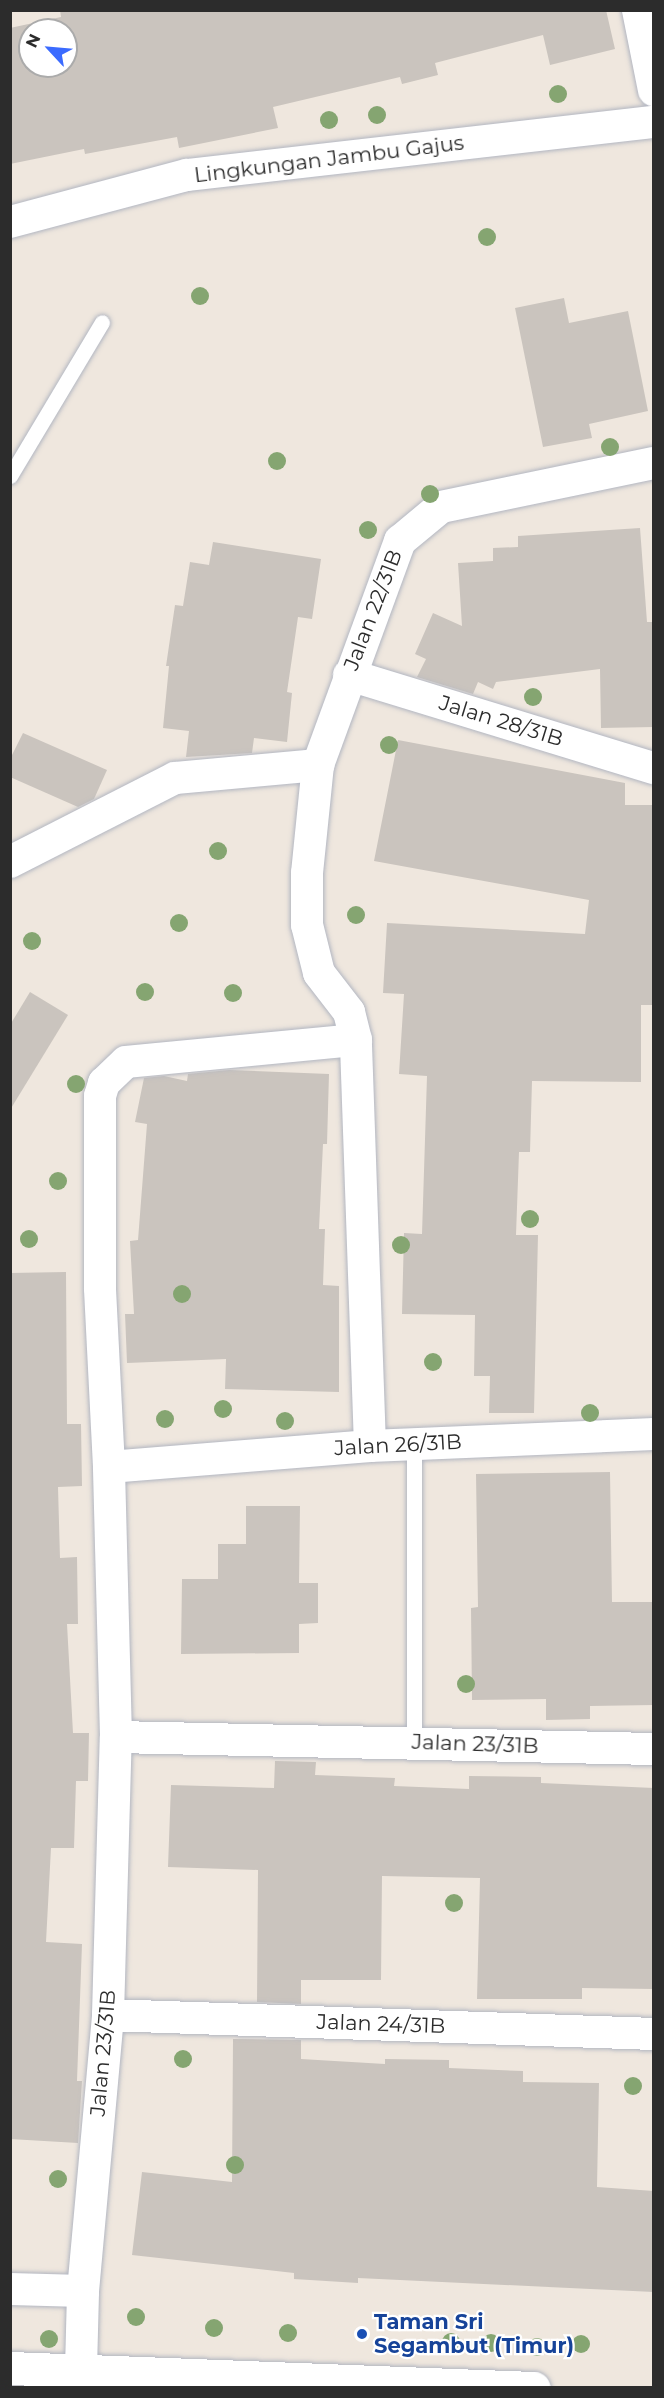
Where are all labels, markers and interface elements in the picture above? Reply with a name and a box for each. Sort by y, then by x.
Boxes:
north arrow [18,18,78,78]
text: N [22,31,45,51]
street label: Lingkungan Jambu Gajus [193,130,465,188]
street label: Jalan 22/31B [338,546,408,674]
street label: Jalan 28/31B [436,690,566,752]
street label: Jalan 26/31B [334,1429,462,1461]
street label: Jalan 23/31B [411,1729,539,1759]
street label: Jalan 23/31B [85,1989,121,2117]
street label: Jalan 24/31B [316,2009,446,2039]
place label: Taman Sri Segambut (Timur) [374,2309,574,2359]
marker: Taman Sri Segambut (Timur) [355,2327,369,2341]

